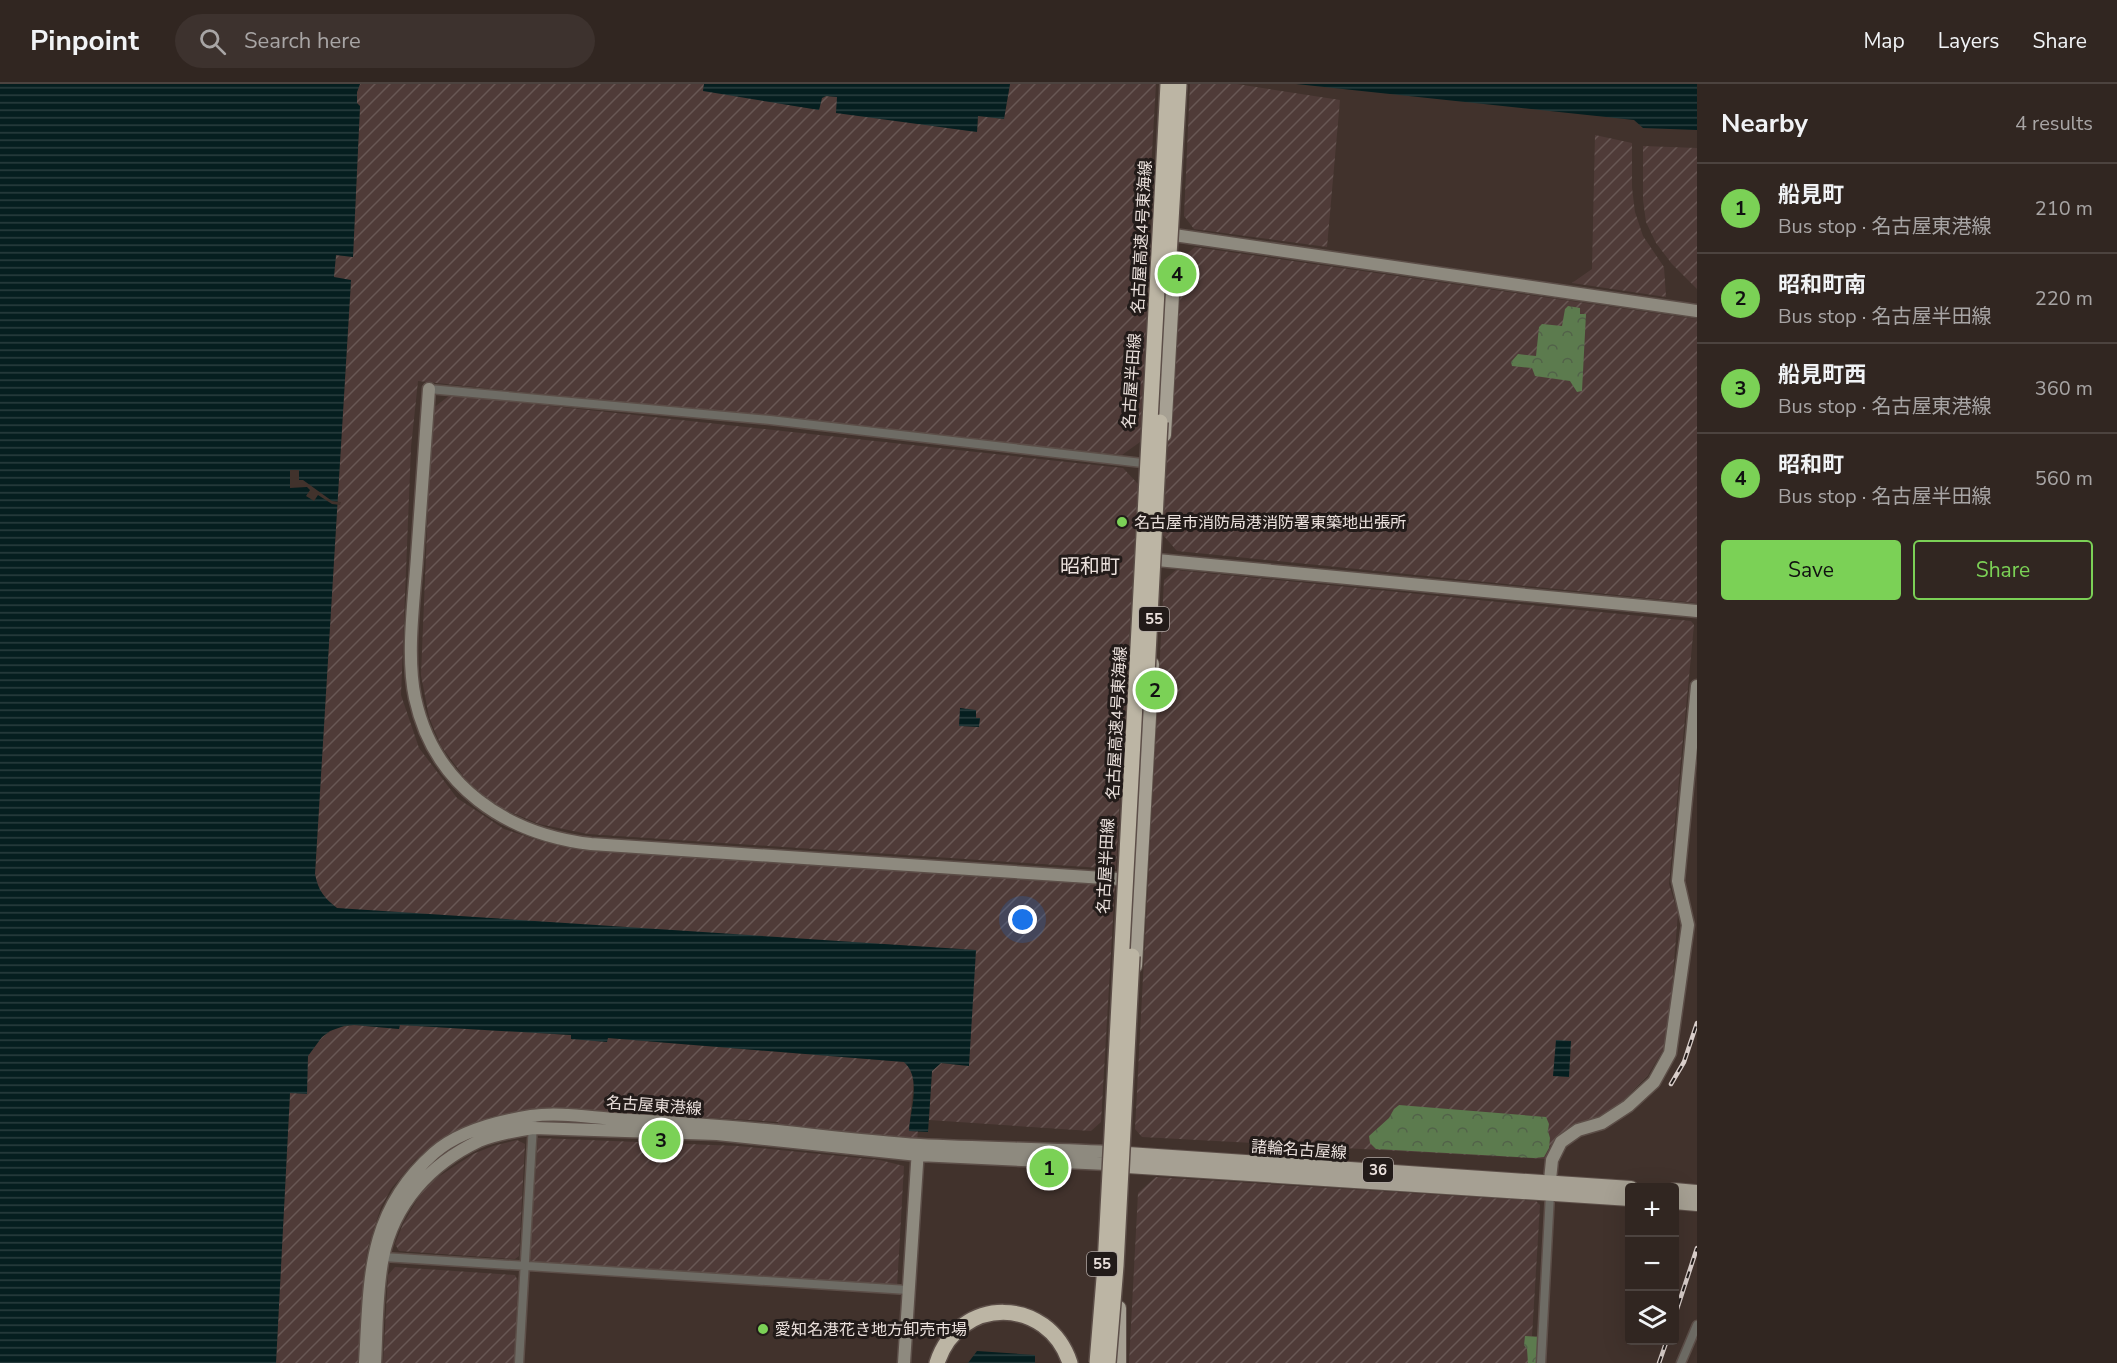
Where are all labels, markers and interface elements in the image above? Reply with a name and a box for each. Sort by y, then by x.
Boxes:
search box [175,14,595,68]
text: Pinpoint [30,22,139,60]
icon: search [196,25,229,58]
text: Search here [244,26,361,56]
text: Map [1863,27,1905,55]
text: Layers [1938,27,1999,55]
text: Share [2032,27,2087,55]
text: Nearby [1721,106,1808,141]
text: 4 results [2015,110,2093,137]
street label: 名古屋高速4号東海線 [1127,160,1157,314]
text: 船見町 [1778,180,1844,210]
text: 1 [1735,195,1747,222]
text: 210 m [2035,195,2093,222]
text: Bus stop · 名古屋東港線 [1778,213,1992,240]
pin: 4 [1158,252,1196,297]
text: 昭和町南 [1778,270,1866,300]
text: 2 [1735,285,1747,312]
text: 220 m [2035,285,2093,312]
text: Bus stop · 名古屋半田線 [1778,303,1992,330]
street label: 名古屋半田線 [1118,332,1146,430]
text: 船見町西 [1778,360,1866,390]
text: 3 [1735,375,1747,402]
text: 360 m [2035,375,2093,402]
text: Bus stop · 名古屋東港線 [1778,393,1992,420]
text: 昭和町 [1778,450,1844,480]
text: 4 [1735,465,1747,492]
text: 560 m [2035,465,2093,492]
text: Bus stop · 名古屋半田線 [1778,483,1992,510]
place label: 名古屋市消防局港消防署東築地出張所 [1134,512,1406,534]
marker: 名古屋市消防局港消防署東築地出張所 [1115,515,1129,529]
button: Save [1721,540,1901,600]
button: Share [1913,540,2093,600]
district label: 昭和町 [1060,553,1120,580]
road number: 55 [1139,607,1169,631]
street label: 名古屋高速4号東海線 [1102,646,1132,800]
pin: 2 [1136,668,1174,712]
street label: 名古屋半田線 [1093,818,1119,915]
your location [1008,905,1037,934]
street label: 名古屋東港線 [605,1092,703,1120]
pin: 3 [642,1118,680,1162]
street label: 諸輪名古屋線 [1250,1136,1348,1164]
pin: 1 [1030,1146,1068,1190]
road number: 36 [1363,1158,1393,1182]
map controls [1625,1183,1679,1345]
button: + [1625,1183,1679,1237]
button: − [1625,1237,1679,1291]
road number: 55 [1087,1252,1117,1276]
button: layers [1625,1291,1679,1345]
place label: 愛知名港花き地方卸売市場 [775,1319,967,1341]
marker: 愛知名港花き地方卸売市場 [756,1322,770,1336]

